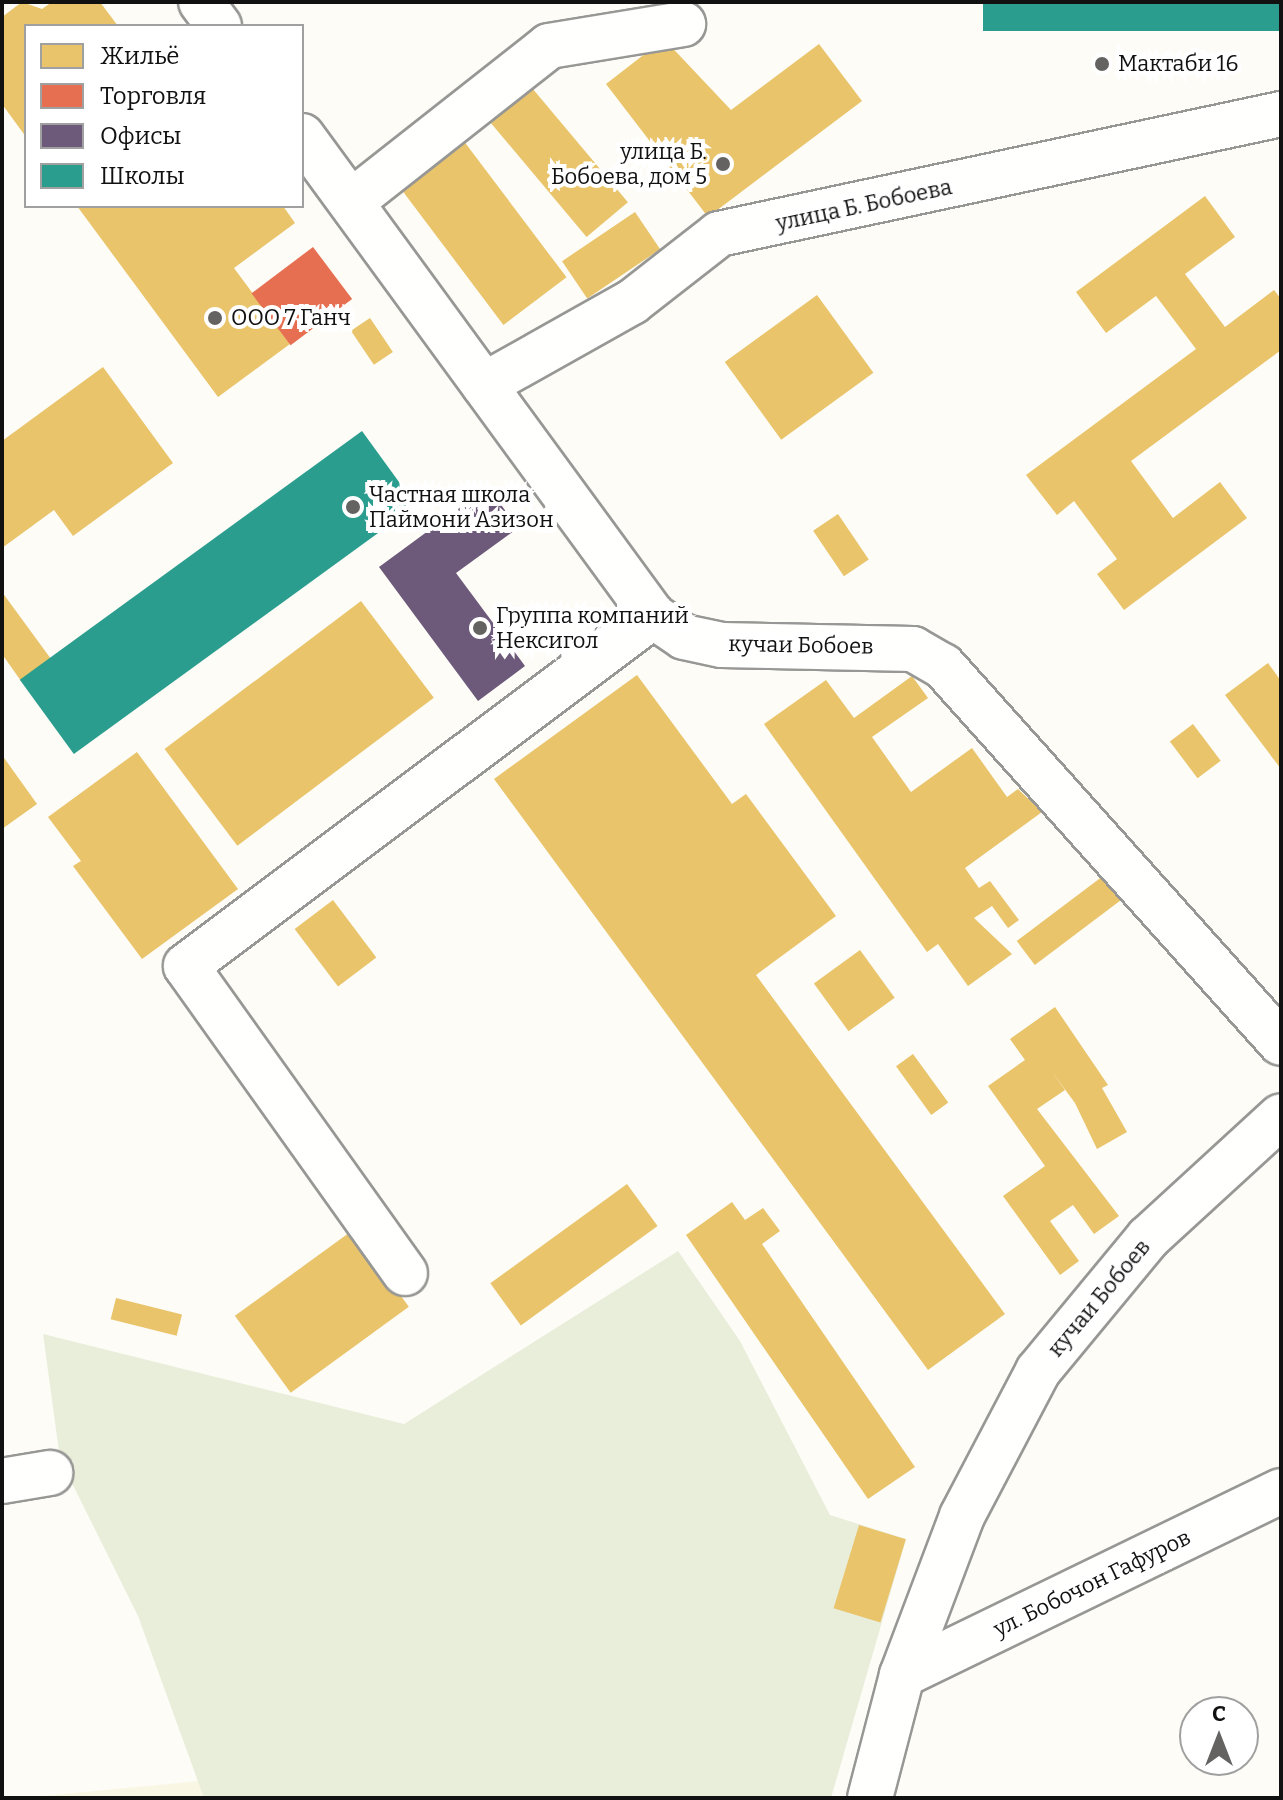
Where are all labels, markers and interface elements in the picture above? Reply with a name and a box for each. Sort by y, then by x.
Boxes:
legend [24,24,304,208]
text: Жильё [100,42,179,70]
place label: Мактаби 16 [1118,51,1238,77]
marker: Мактаби 16 [1093,55,1111,73]
text: Торговля [100,82,206,110]
text: Офисы [100,122,181,150]
place label: улица Б. Бобоева, дом 5 [551,138,707,190]
marker: улица Б. Бобоева, дом 5 [714,155,732,173]
text: Школы [100,162,185,190]
street label: улица Б. Бобоева [774,173,954,237]
place label: ООО 7 Ганч [231,305,351,331]
marker: ООО 7 Ганч [206,309,224,327]
place label: Частная школа Паймони Азизон [369,481,553,532]
marker: Частная школа Паймони Азизон [344,498,362,516]
place label: Группа компаний Нексигол [496,602,689,654]
marker: Группа компаний Нексигол [471,619,489,637]
street label: кучаи Бобоев [728,631,874,659]
street label: кучаи Бобоев [1042,1234,1156,1362]
street label: ул. Бобочон Гафуров [989,1524,1195,1642]
north arrow [1179,1696,1259,1776]
text: С [1212,1700,1226,1727]

